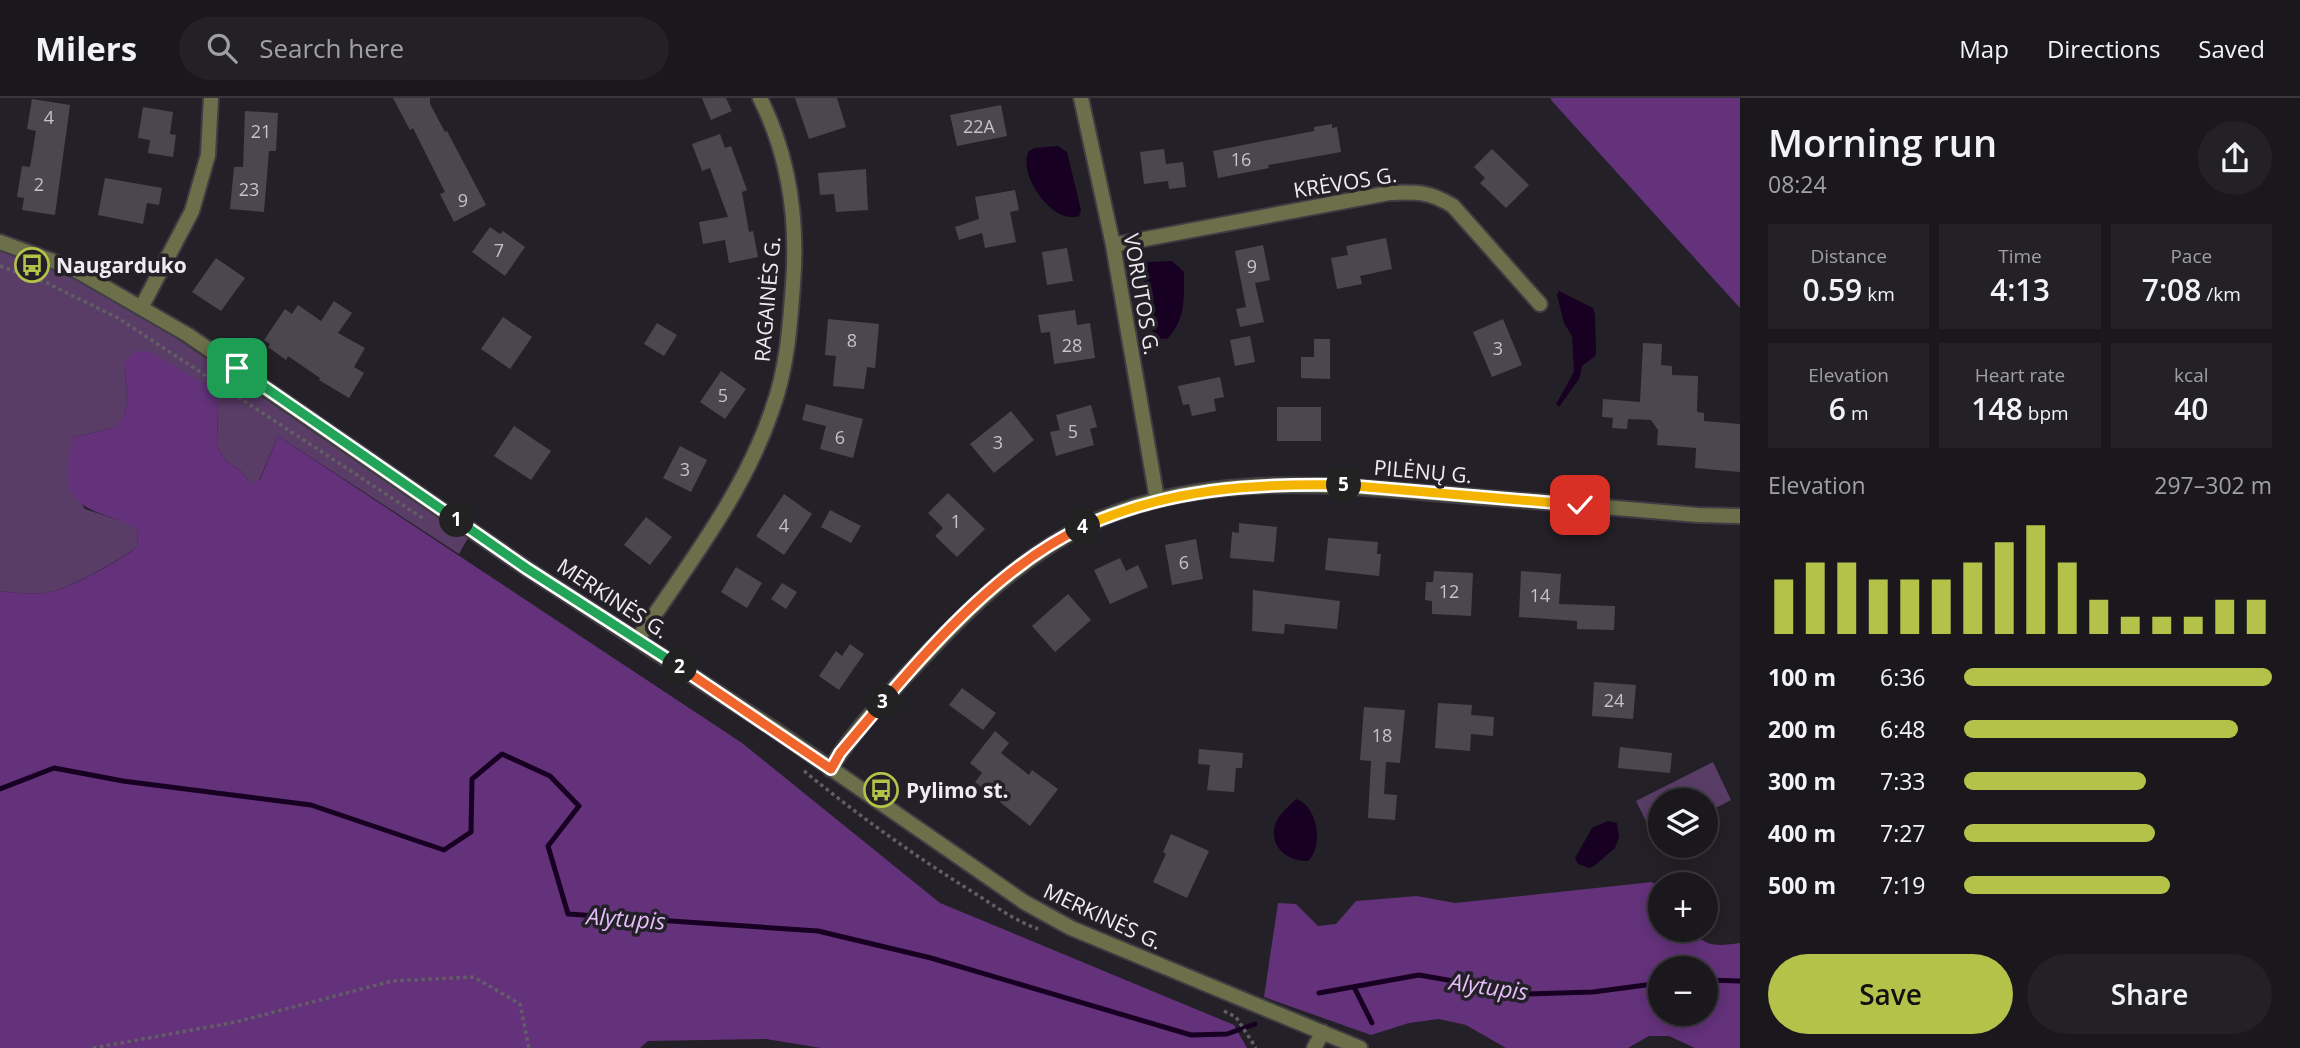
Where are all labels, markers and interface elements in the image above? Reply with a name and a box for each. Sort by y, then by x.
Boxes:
search box [179,17,669,80]
text: Milers [35,26,137,71]
icon: search [203,29,241,67]
text: Search here [259,30,404,66]
text: Map [1959,32,2009,65]
text: Directions [2047,32,2160,65]
text: Saved [2198,32,2265,65]
house number: 4 [44,105,54,129]
house number: 22A [963,114,996,138]
text: Morning run [1768,116,1997,168]
house number: 21 [251,119,271,143]
button: share [2198,121,2272,195]
house number: 16 [1231,147,1251,171]
street label: KRĖVOS G. [1291,160,1399,204]
text: 08:24 [1768,168,1827,200]
house number: 2 [34,172,44,196]
house number: 23 [239,177,259,201]
house number: 9 [458,188,468,212]
street label: VORUTOS G. [1118,231,1166,357]
street label: RAGAINĖS G. [748,235,786,363]
house number: 7 [494,238,504,262]
text: Distance [1810,243,1887,269]
text: Time [1998,243,2042,269]
text: Pace [2170,243,2212,269]
bus stop icon: Naugarduko [13,246,51,284]
place label: Naugarduko [56,251,187,279]
house number: 9 [1247,254,1257,278]
text: 0.59 [1803,269,1862,310]
text: 4:13 [1990,269,2050,310]
text: 7:08 [2142,269,2201,310]
text: km [1862,281,1895,307]
text: /km [2201,281,2241,307]
house number: 8 [847,328,857,352]
house number: 28 [1062,333,1082,357]
house number: 3 [1493,336,1503,360]
pin [207,338,267,398]
icon: arrive [218,349,256,387]
text: Elevation [1808,362,1889,388]
text: Heart rate [1975,362,2065,388]
text: kcal [2174,362,2209,388]
house number: 5 [718,383,728,407]
text: 6 [1829,388,1846,429]
text: 148 [1971,388,2023,429]
text: 40 [2174,388,2208,429]
text: m [1846,400,1869,426]
text: bpm [2023,400,2069,426]
house number: 5 [1068,419,1078,443]
house number: 6 [835,425,845,449]
house number: 3 [993,430,1003,454]
street label: PILĖNŲ G. [1373,453,1473,489]
house number: 3 [680,457,690,481]
pin: 5 [1326,468,1362,502]
text: Elevation [1768,469,1866,501]
text: 297–302 m [2154,469,2272,501]
text: 5 [1338,471,1349,497]
pin [1550,475,1610,535]
icon: check [1561,486,1599,524]
pin: 1 [440,502,475,538]
text: 1 [451,506,462,532]
house number: 1 [951,509,961,533]
pin: 4 [1066,510,1100,544]
house number: 4 [779,513,789,537]
text: 4 [1077,513,1088,539]
house number: 6 [1179,550,1189,574]
street label: MERKINĖS G. [552,552,674,644]
house number: 12 [1439,579,1459,603]
house number: 14 [1530,583,1550,607]
pin: 2 [662,650,698,684]
text: 2 [674,653,685,679]
text: 100 m [1768,661,1836,693]
text: 6:36 [1880,661,1926,693]
pin: 3 [866,684,900,720]
text: 3 [877,688,888,714]
house number: 24 [1604,688,1624,712]
text: 200 m [1768,713,1836,745]
text: 6:48 [1880,713,1926,745]
house number: 18 [1372,723,1392,747]
text: 300 m [1768,765,1836,797]
text: 7:33 [1880,765,1926,797]
bus stop icon: Pylimo st. [862,771,900,809]
place label: Pylimo st. [906,776,1009,804]
map controls [1648,788,1718,1026]
button: layers [1648,788,1718,858]
text: 400 m [1768,817,1836,849]
text: 7:27 [1880,817,1926,849]
text: 500 m [1768,869,1836,901]
text: 7:19 [1880,869,1926,901]
button: + [1648,872,1718,942]
street label: MERKINĖS G. [1039,876,1167,956]
water label: Alytupis [583,899,667,937]
button: Save [1768,954,2013,1034]
button: Share [2027,954,2272,1034]
button: − [1648,956,1718,1026]
water label: Alytupis [1446,964,1530,1007]

